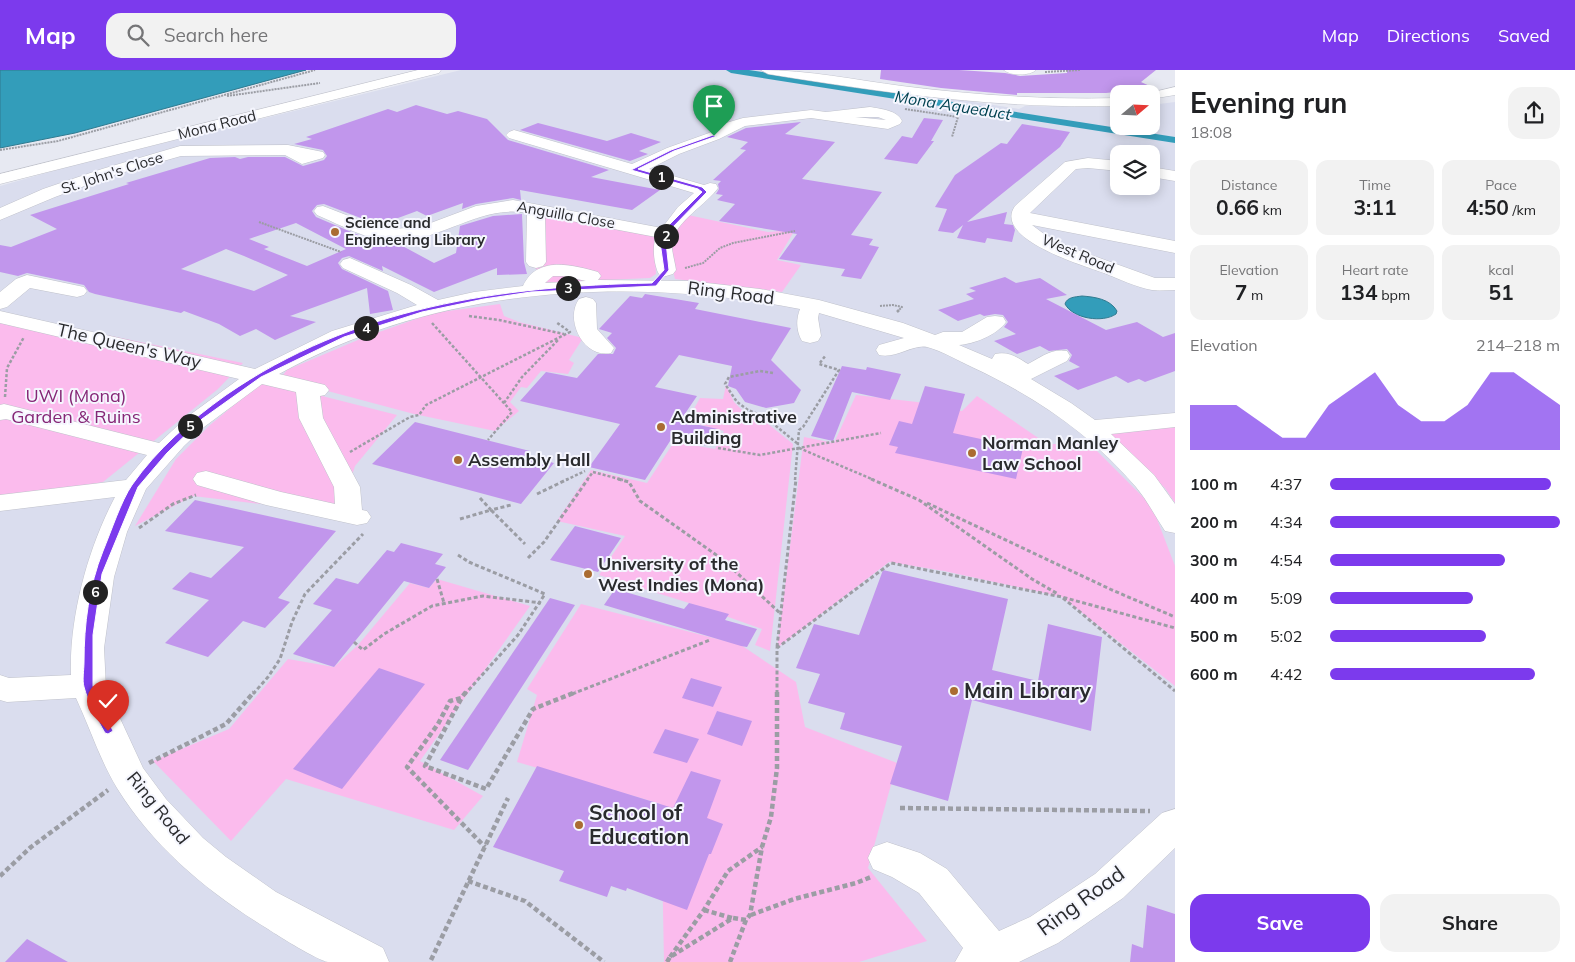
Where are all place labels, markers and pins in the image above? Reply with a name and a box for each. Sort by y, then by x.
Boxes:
pin [693,85,735,136]
pin: 1 [648,164,674,190]
place label: Science and Engineering Library [345,213,486,249]
pin: 2 [654,224,678,248]
marker: Science and Engineering Library [329,226,341,238]
pin: 3 [556,276,580,300]
pin: 4 [354,316,378,340]
place label: Administrative Building [671,405,797,449]
pin: 5 [178,414,202,438]
marker: Administrative Building [655,421,667,433]
place label: Norman Manley Law School [982,431,1119,475]
marker: Norman Manley Law School [966,447,978,459]
place label: Assembly Hall [468,448,591,471]
marker: Assembly Hall [452,454,464,466]
place label: University of the West Indies (Mona) [598,552,764,596]
marker: University of the West Indies (Mona) [582,568,594,580]
pin: 6 [82,580,108,604]
place label: Main Library [964,677,1091,703]
pin [87,680,129,731]
marker: Main Library [948,685,960,697]
place label: School of Education [589,799,689,849]
marker: School of Education [573,819,585,831]

